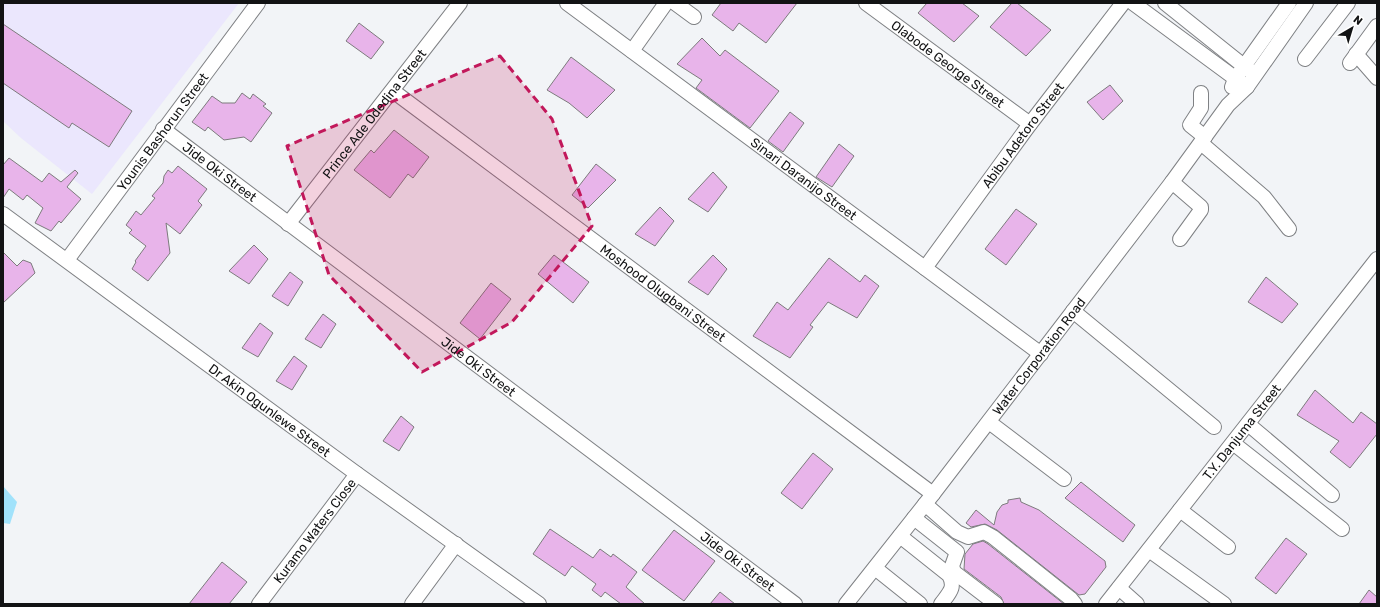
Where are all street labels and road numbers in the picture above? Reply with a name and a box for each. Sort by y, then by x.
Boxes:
street label: Olabode George Street [889,17,1008,110]
street label: Prince Ade Odedina Street [319,46,429,181]
street label: Younis Bashorun Street [114,70,211,193]
street label: Abibu Adetoro Street [979,79,1067,191]
street label: Sinari Daranijo Street [748,134,860,223]
street label: Jide Oki Street [180,139,260,204]
street label: Moshood Olugbani Street [597,241,729,344]
street label: Water Corporation Road [989,295,1088,418]
street label: Jide Oki Street [439,334,519,399]
street label: Dr Akin Ogunlewe Street [206,360,333,460]
street label: T.Y. Danjuma Street [1199,381,1283,483]
street label: Kuramo Waters Close [270,475,359,586]
street label: Jide Oki Street [698,528,778,594]

